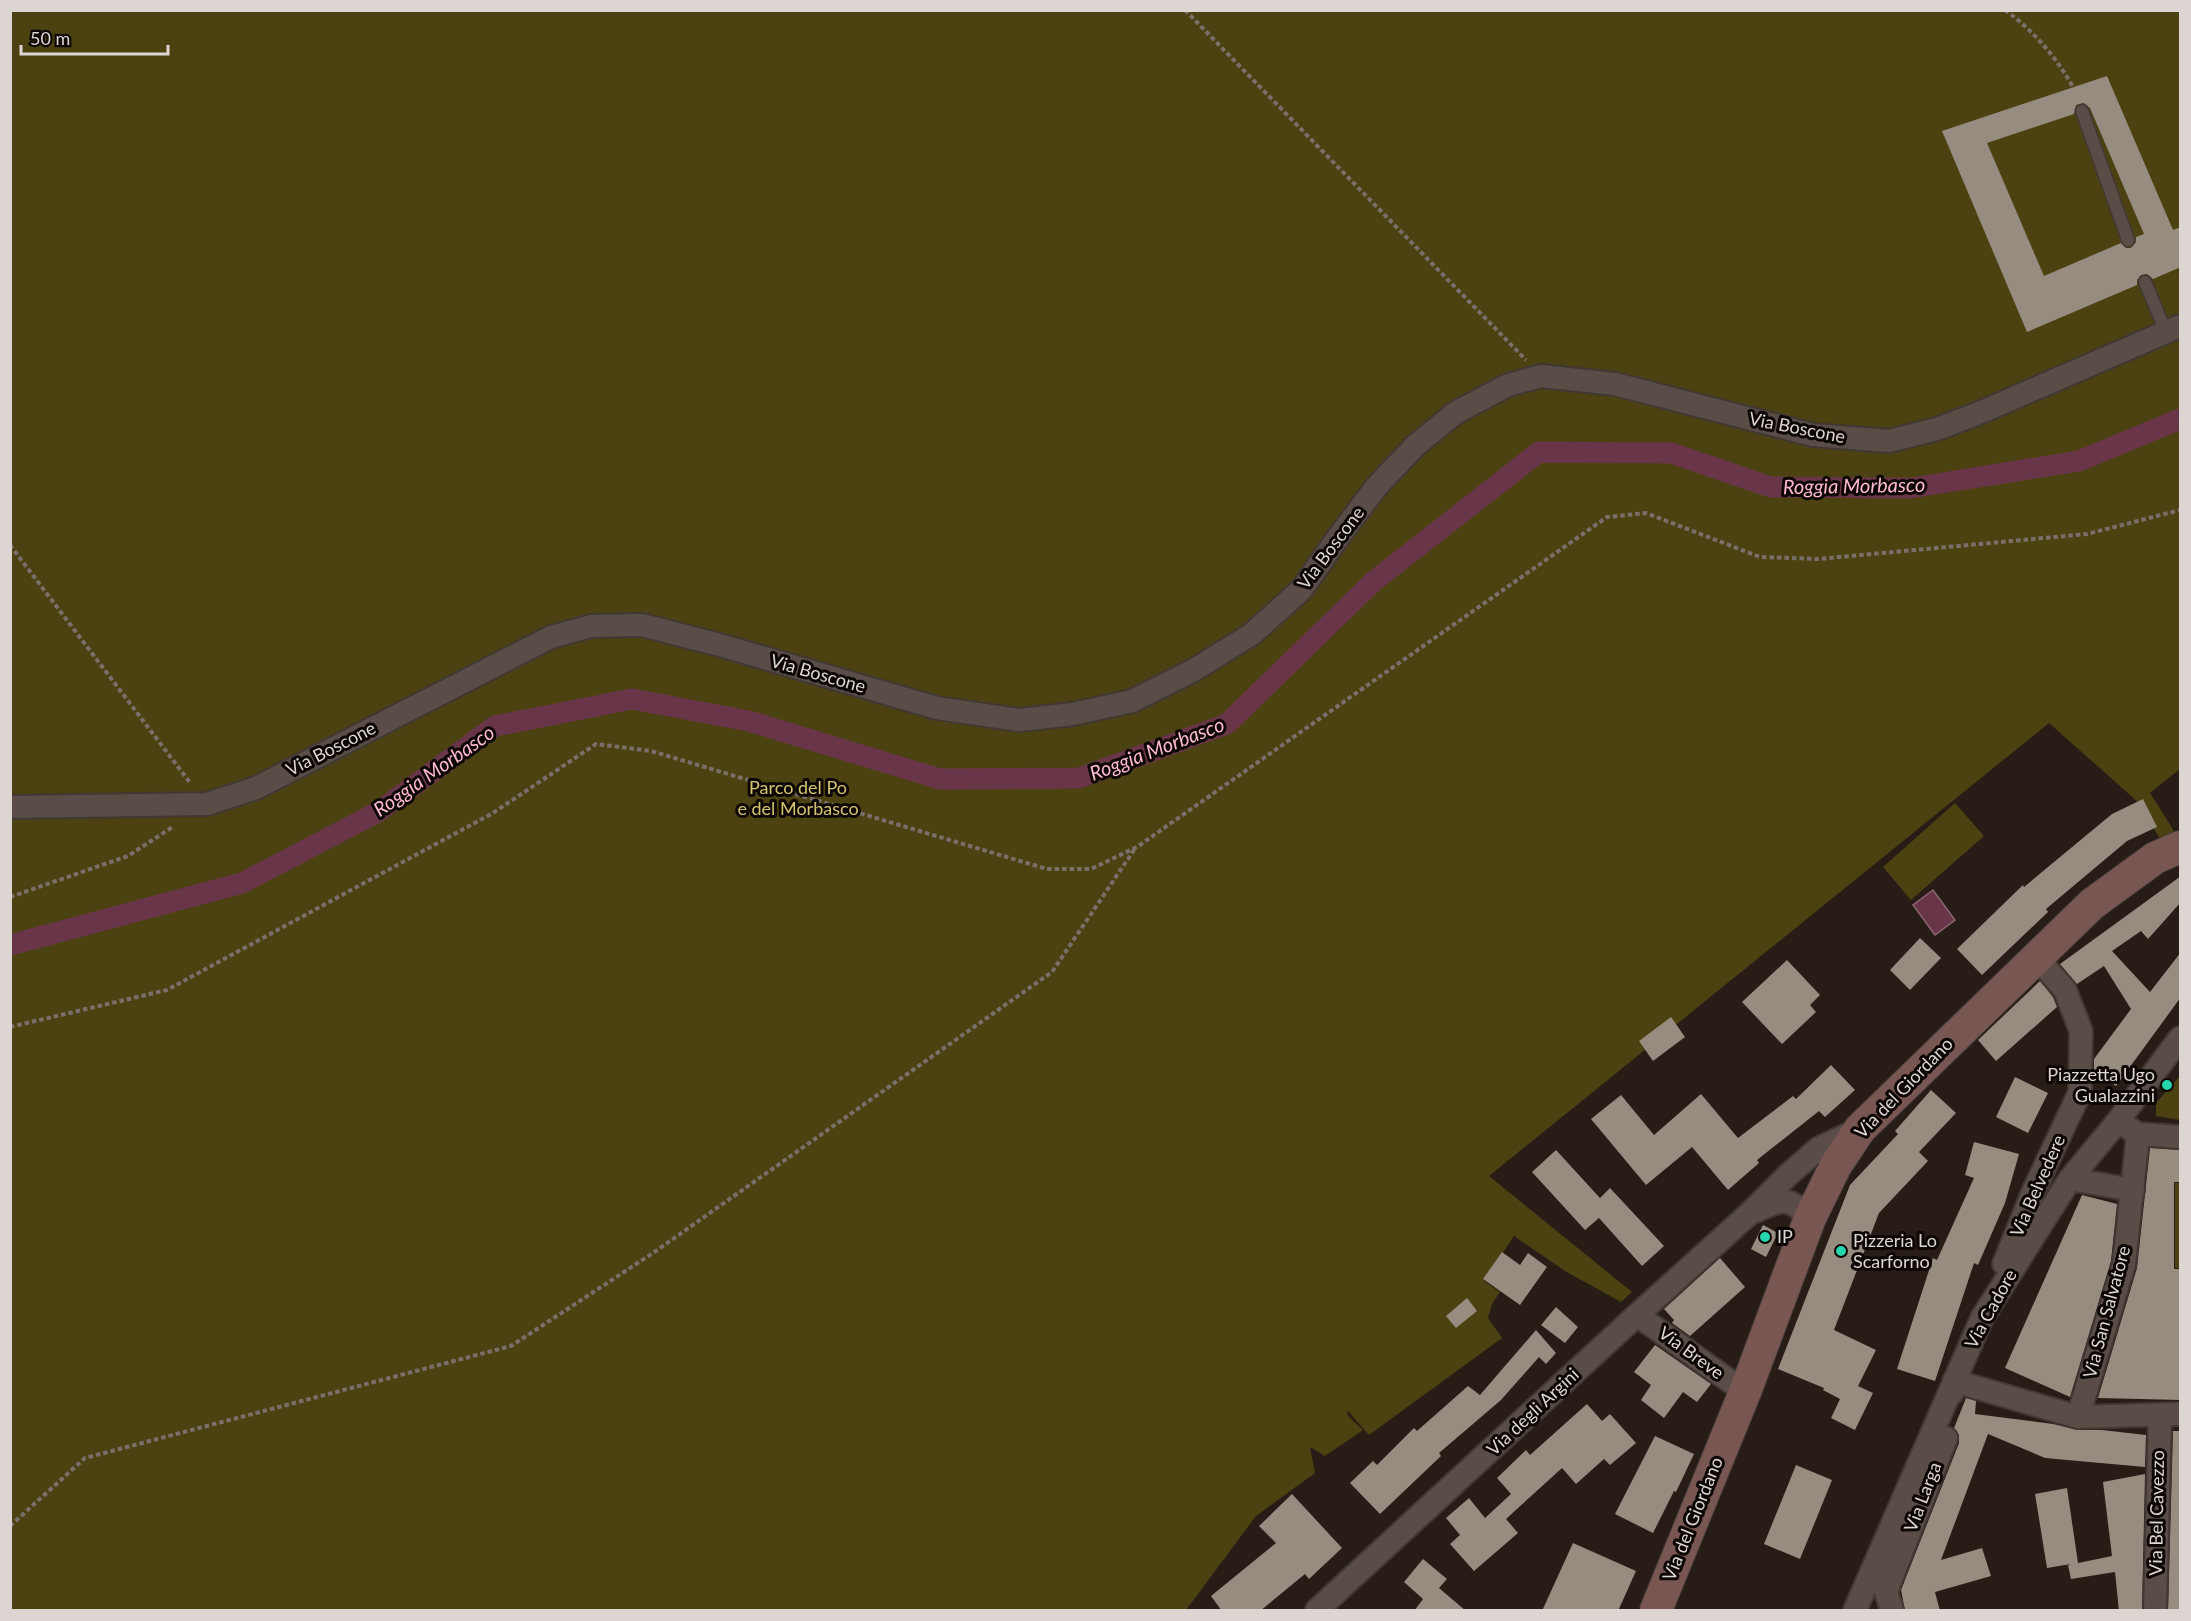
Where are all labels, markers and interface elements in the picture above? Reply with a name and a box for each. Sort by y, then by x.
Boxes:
scale bar [21,18,168,56]
text: 50 m [30,27,70,49]
street label: Via Boscone [1747,407,1847,447]
water label: Roggia Morbasco [1783,472,1925,498]
street label: Via Boscone [1292,502,1368,593]
street label: Via Boscone [768,649,868,697]
water label: Roggia Morbasco [1086,711,1227,785]
street label: Via Boscone [282,716,379,780]
water label: Roggia Morbasco [368,719,499,821]
park label: Parco del Po e del Morbasco [737,776,859,819]
street label: Via del Giordano [1850,1032,1957,1142]
place label: Piazzetta Ugo Gualazzini [2047,1063,2155,1106]
marker: Piazzetta Ugo Gualazzini [2160,1078,2174,1092]
street label: Via Belvedere [2005,1131,2069,1240]
place label: IP [1777,1225,1793,1247]
place label: Pizzeria Lo Scarforno [1853,1229,1937,1272]
marker: IP [1758,1230,1772,1244]
street label: Via San Salvatore [2078,1243,2134,1380]
marker: Pizzeria Lo Scarforno [1834,1244,1848,1258]
street label: Via Cadore [1959,1265,2021,1352]
street label: Via Breve [1655,1321,1729,1383]
street label: Via degli Argini [1482,1363,1583,1460]
street label: Via Bel Cavezzo [2144,1450,2168,1576]
street label: Via del Giordano [1657,1453,1727,1584]
street label: Via Larga [1899,1459,1945,1535]

